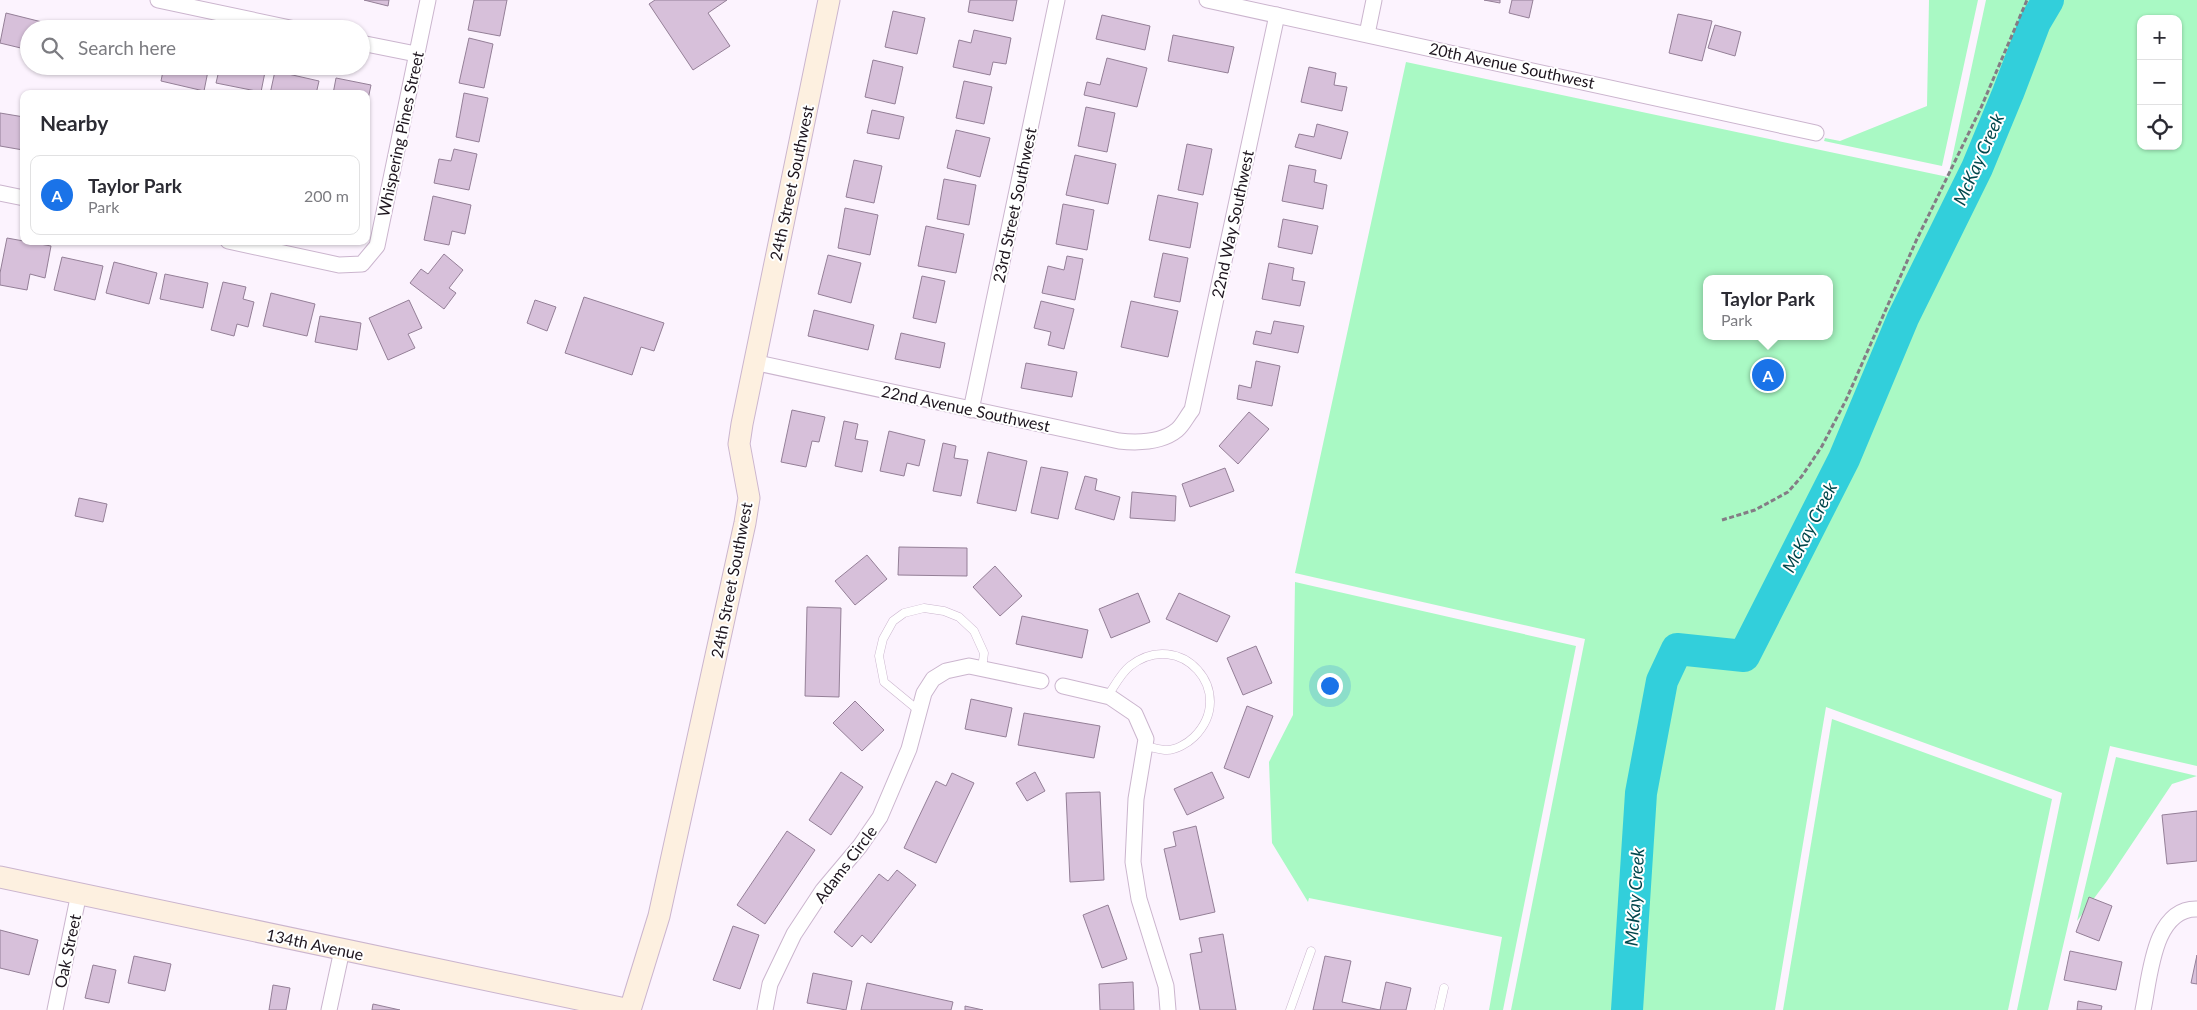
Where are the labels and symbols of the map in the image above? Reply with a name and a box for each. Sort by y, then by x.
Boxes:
street label: 20th Avenue Southwest [1428,38,1597,92]
street label: Whispering Pines Street [373,49,427,218]
street label: 24th Street Southwest [765,103,817,262]
water label: McKay Creek [1948,109,2008,208]
street label: 23rd Street Southwest [988,125,1040,284]
street label: 22nd Way Southwest [1207,148,1257,300]
pin: A [1752,356,1784,394]
street label: 22nd Avenue Southwest [880,381,1052,435]
water label: McKay Creek [1777,478,1841,576]
street label: 24th Street Southwest [707,500,755,660]
your location [1317,673,1343,699]
street label: Adams Circle [810,822,880,906]
water label: McKay Creek [1620,847,1648,947]
street label: Oak Street [50,912,84,990]
street label: 134th Avenue [265,924,365,964]

